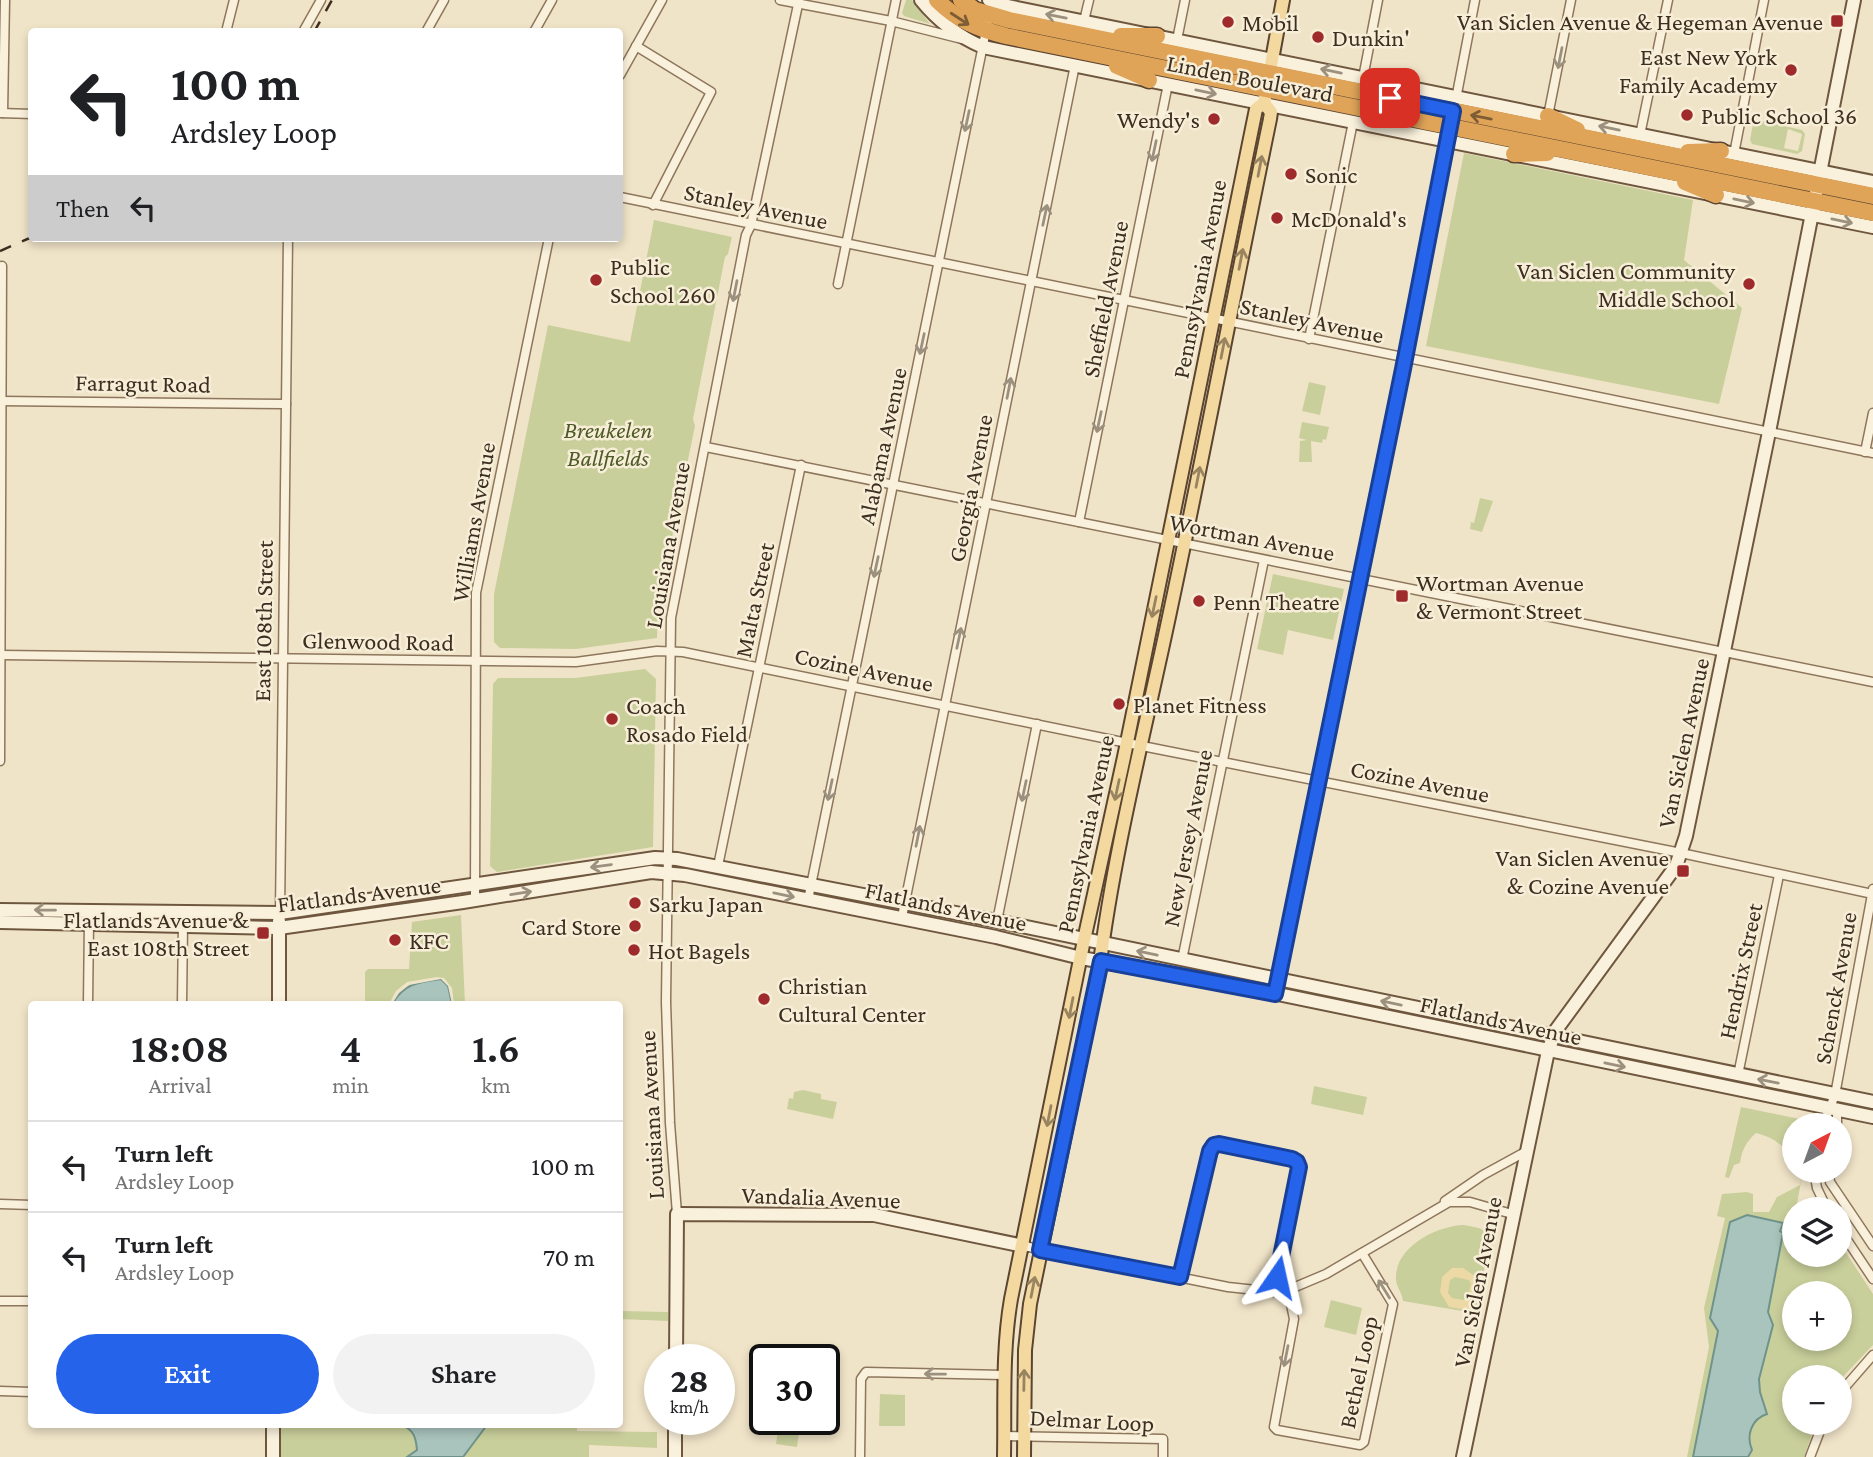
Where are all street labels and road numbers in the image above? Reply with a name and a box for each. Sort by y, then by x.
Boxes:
street label: Linden Boulevard [1165,49,1336,107]
street label: Pennsylvania Avenue [1166,177,1232,381]
street label: Stanley Avenue [682,178,830,234]
street label: Sheffield Avenue [1077,218,1133,380]
street label: Stanley Avenue [1238,292,1386,348]
street label: Alabama Avenue [852,365,912,527]
street label: Farragut Road [75,368,211,398]
street label: Georgia Avenue [942,412,998,564]
street label: Williams Avenue [446,440,500,604]
street label: Louisiana Avenue [639,459,695,631]
street label: Wortman Avenue [1167,508,1337,566]
street label: East 108th Street [248,539,278,702]
street label: Malta Street [729,539,780,660]
street label: Glenwood Road [302,626,455,656]
street label: Cozine Avenue [792,641,936,697]
street label: Van Siclen Avenue [1652,655,1714,831]
street label: Pennsylvania Avenue [1051,732,1119,936]
street label: New Jersey Avenue [1157,747,1217,929]
street label: Cozine Avenue [1348,754,1492,808]
street label: Flatlands Avenue [276,871,442,917]
street label: Flatlands Avenue [863,876,1029,936]
street label: Hendrix Street [1712,899,1768,1042]
street label: Schenck Avenue [1808,910,1862,1066]
street label: Flatlands Avenue [1418,990,1584,1050]
street label: Louisiana Avenue [633,1030,669,1200]
street label: Vandalia Avenue [741,1181,901,1213]
street label: Van Siclen Avenue [1447,1194,1507,1370]
street label: Bethel Loop [1333,1313,1383,1431]
street label: Delmar Loop [1029,1403,1155,1437]

